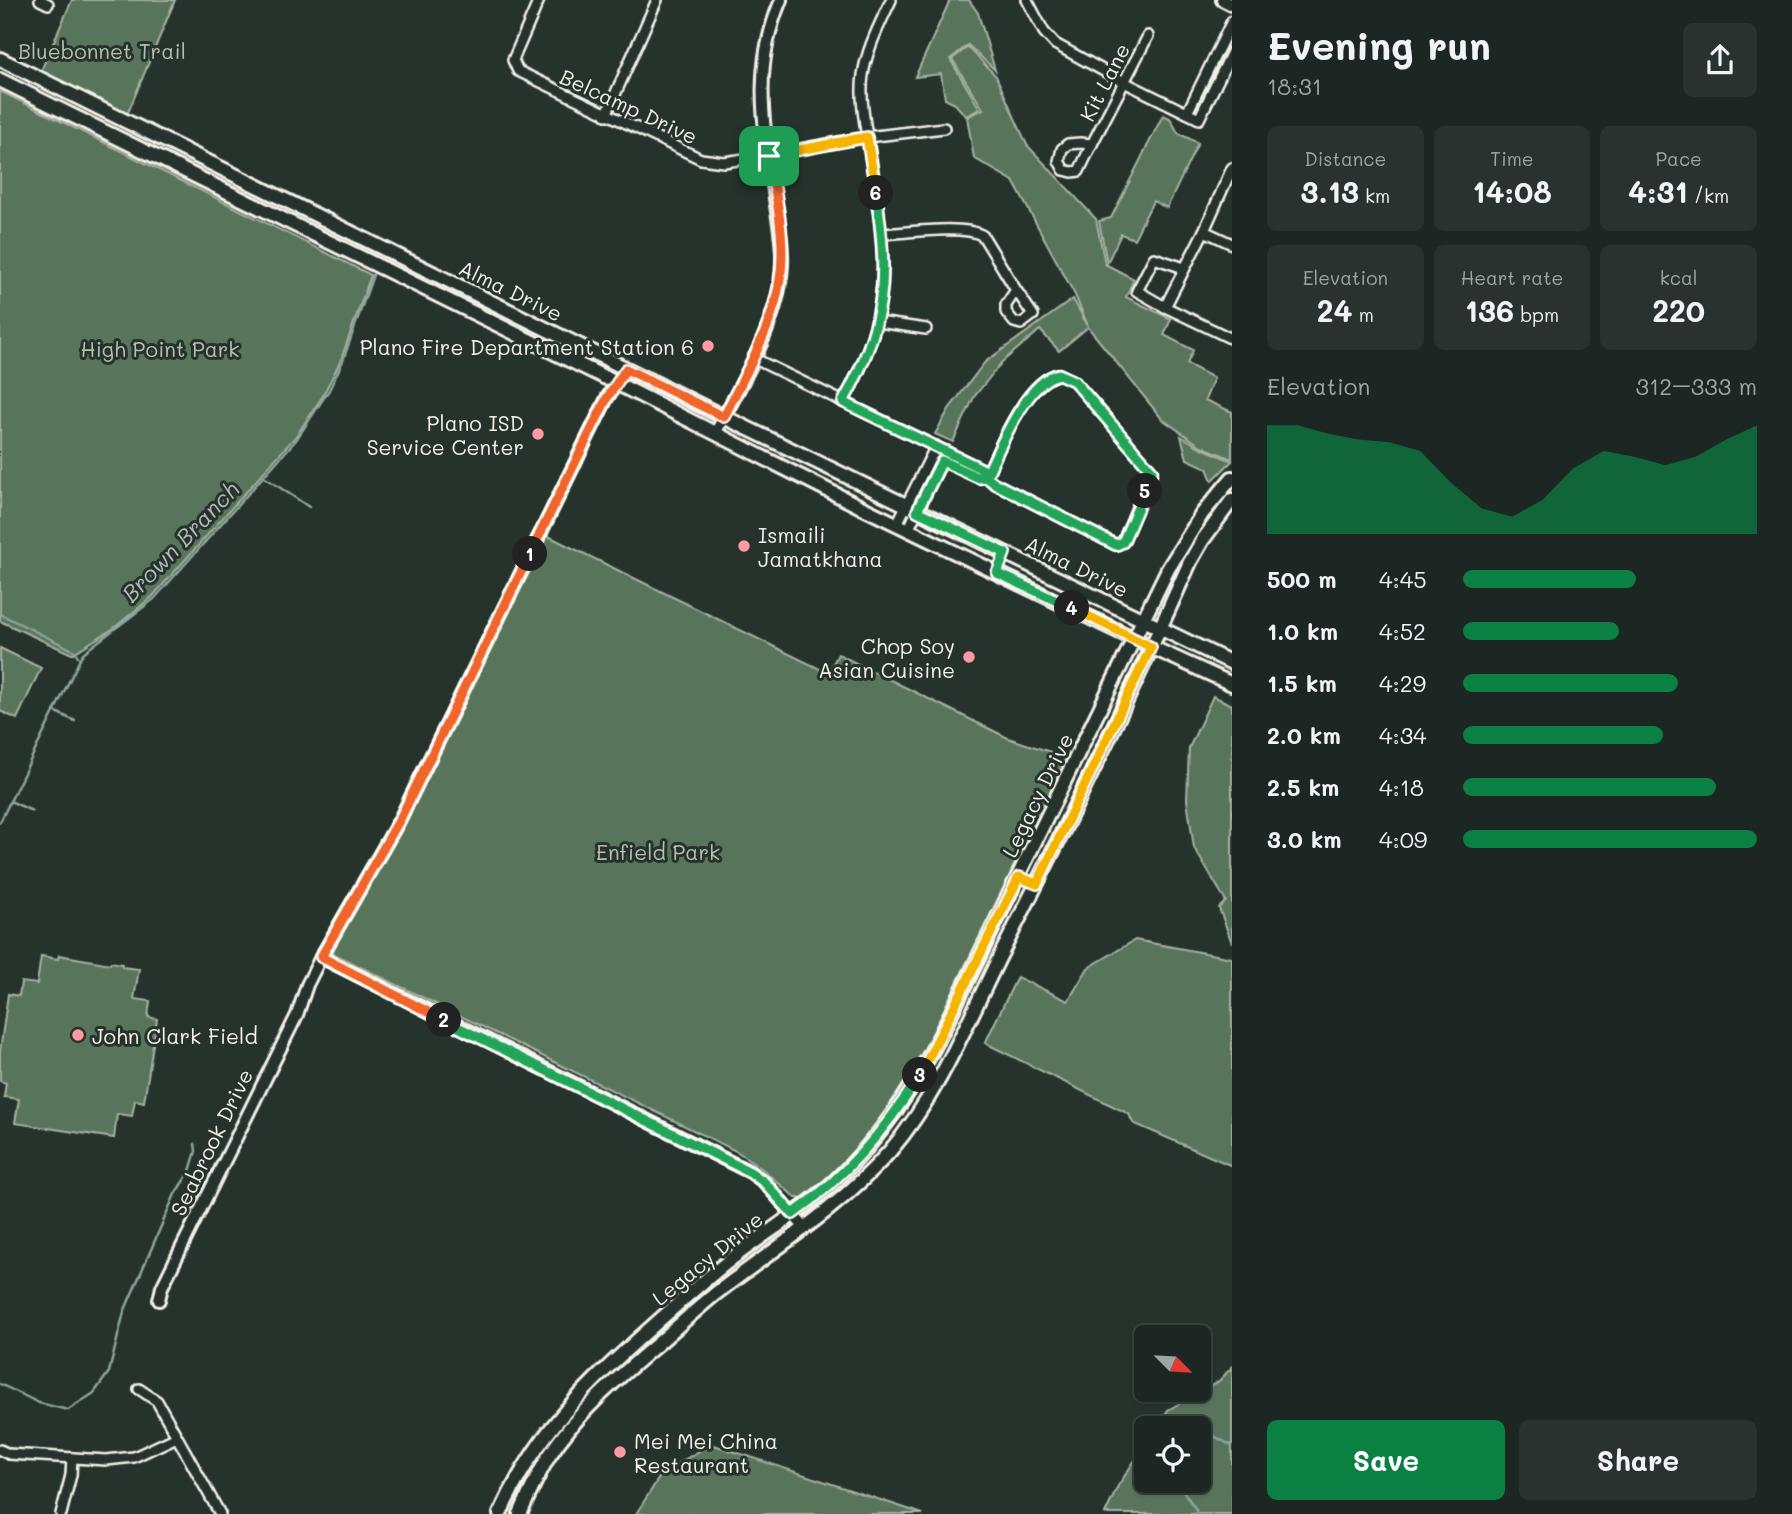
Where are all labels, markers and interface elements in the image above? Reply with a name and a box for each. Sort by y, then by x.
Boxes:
text: Evening run [1267,20,1491,70]
button: share [1683,23,1757,97]
park label: Bluebonnet Trail [18,37,186,64]
street label: Kit Lane [1073,38,1135,126]
street label: Belcamp Drive [556,62,702,150]
text: 18:31 [1267,71,1322,101]
pin [739,126,799,186]
icon: arrive [750,137,788,175]
text: Distance [1304,146,1386,171]
text: Time [1490,146,1534,171]
text: Pace [1655,146,1702,171]
text: 3.13 [1300,171,1359,211]
text: 14:08 [1472,171,1552,211]
text: 4:31 [1628,171,1688,211]
pin: 6 [858,176,894,210]
text: 6 [870,180,881,205]
text: km [1359,183,1390,208]
text: /km [1688,183,1729,208]
street label: Alma Drive [455,253,567,327]
text: Elevation [1303,265,1388,290]
text: Heart rate [1461,265,1563,290]
text: kcal [1660,265,1698,290]
text: 24 [1317,290,1353,330]
text: 136 [1465,290,1514,330]
text: 220 [1652,290,1705,330]
text: m [1353,302,1374,327]
text: bpm [1514,302,1559,327]
place label: Plano Fire Department Station 6 [360,333,694,360]
park label: High Point Park [80,335,240,362]
marker: Plano Fire Department Station 6 [700,338,716,354]
text: Elevation [1267,371,1370,401]
text: 312–333 m [1635,371,1757,401]
place label: Plano ISD Service Center [367,409,524,460]
marker: Plano ISD Service Center [530,426,546,442]
water label: Brown Branch [115,474,245,608]
pin: 5 [1128,474,1162,508]
text: 5 [1139,478,1150,503]
place label: Ismaili Jamatkhana [758,521,882,572]
street label: Alma Drive [1021,529,1133,603]
pin: 1 [512,536,548,572]
marker: Ismaili Jamatkhana [736,538,752,554]
text: 1 [525,541,534,566]
text: 500 m [1267,564,1337,594]
text: 4:45 [1379,564,1427,594]
pin: 4 [1054,590,1090,626]
text: 4 [1065,595,1078,620]
text: 1.0 km [1267,616,1338,646]
text: 4:52 [1379,616,1426,646]
place label: Chop Soy Asian Cuisine [818,632,955,683]
marker: Chop Soy Asian Cuisine [961,649,977,665]
text: 1.5 km [1267,668,1337,698]
text: 4:29 [1379,668,1426,698]
text: 2.0 km [1267,720,1341,750]
text: 4:34 [1379,720,1427,750]
street label: Legacy Drive [995,728,1079,862]
text: 2.5 km [1267,772,1339,802]
text: 4:18 [1379,772,1424,802]
text: 3.0 km [1267,824,1342,854]
text: 4:09 [1379,824,1427,854]
park label: Enfield Park [596,838,720,865]
pin: 2 [426,1002,462,1038]
text: 2 [438,1007,449,1032]
place label: John Clark Field [92,1022,258,1049]
marker: John Clark Field [70,1027,86,1043]
pin: 3 [902,1058,937,1092]
text: 3 [914,1062,925,1087]
street label: Seabrook Drive [164,1064,258,1220]
street label: Legacy Drive [646,1205,768,1311]
north arrow [1134,1325,1211,1402]
map controls [1134,1325,1211,1493]
button: locate [1134,1416,1211,1493]
button: Save [1267,1420,1505,1500]
button: Share [1519,1420,1757,1500]
place label: Mei Mei China Restaurant [634,1427,778,1478]
marker: Mei Mei China Restaurant [612,1444,628,1460]

